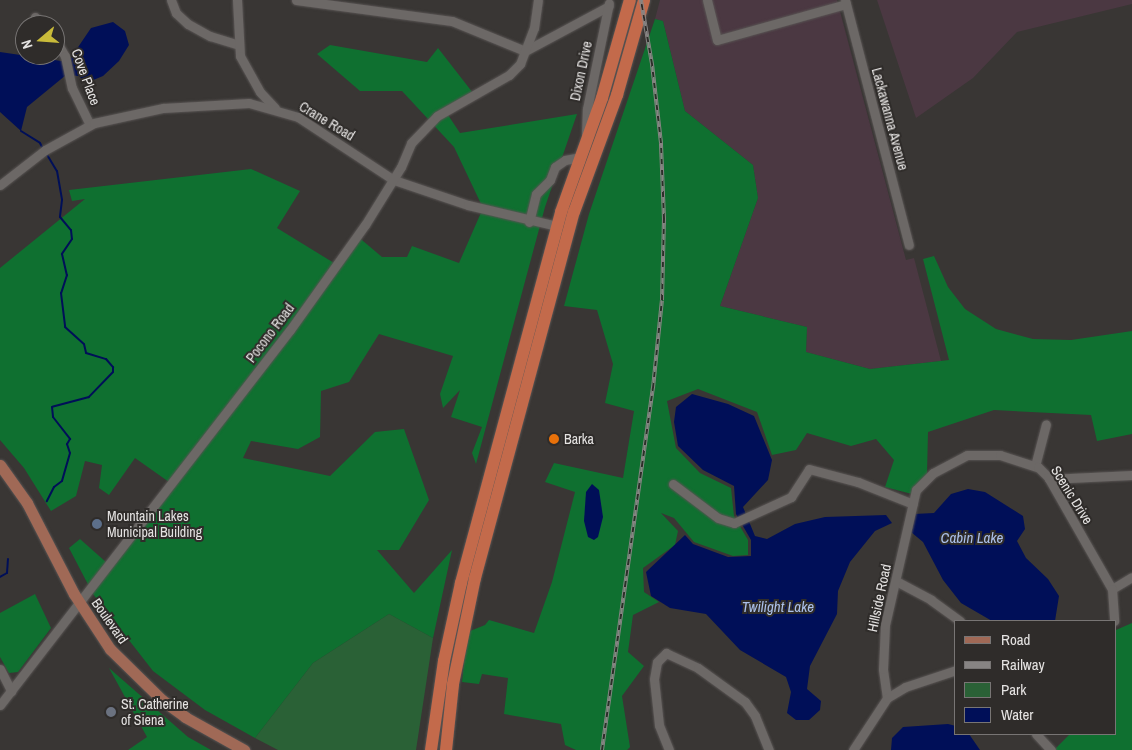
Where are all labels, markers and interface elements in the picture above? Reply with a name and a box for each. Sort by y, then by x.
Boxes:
north arrow [15,15,65,65]
text: N [17,38,37,51]
street label: Dixon Drive [566,40,596,102]
street label: Cove Place [68,47,104,107]
street label: Lackawanna Avenue [868,65,912,173]
street label: Crane Road [296,98,358,144]
street label: Pocono Road [242,300,298,366]
place label: Barka [564,431,594,447]
marker: Barka [548,433,560,445]
street label: Scenic Drive [1047,463,1097,527]
place label: Mountain Lakes Municipal Building [107,508,202,540]
marker: Mountain Lakes Municipal Building [91,518,103,530]
water label: Cabin Lake [941,529,1003,547]
street label: Hillside Road [864,563,894,633]
street label: Boulevard [88,595,132,647]
water label: Twilight Lake [742,598,814,616]
legend [954,620,1117,735]
text: Road [1001,629,1030,650]
text: Railway [1001,654,1045,675]
text: Park [1001,679,1026,700]
place label: St. Catherine of Siena [121,696,189,729]
text: Water [1001,704,1033,725]
marker: St. Catherine of Siena [105,706,117,718]

